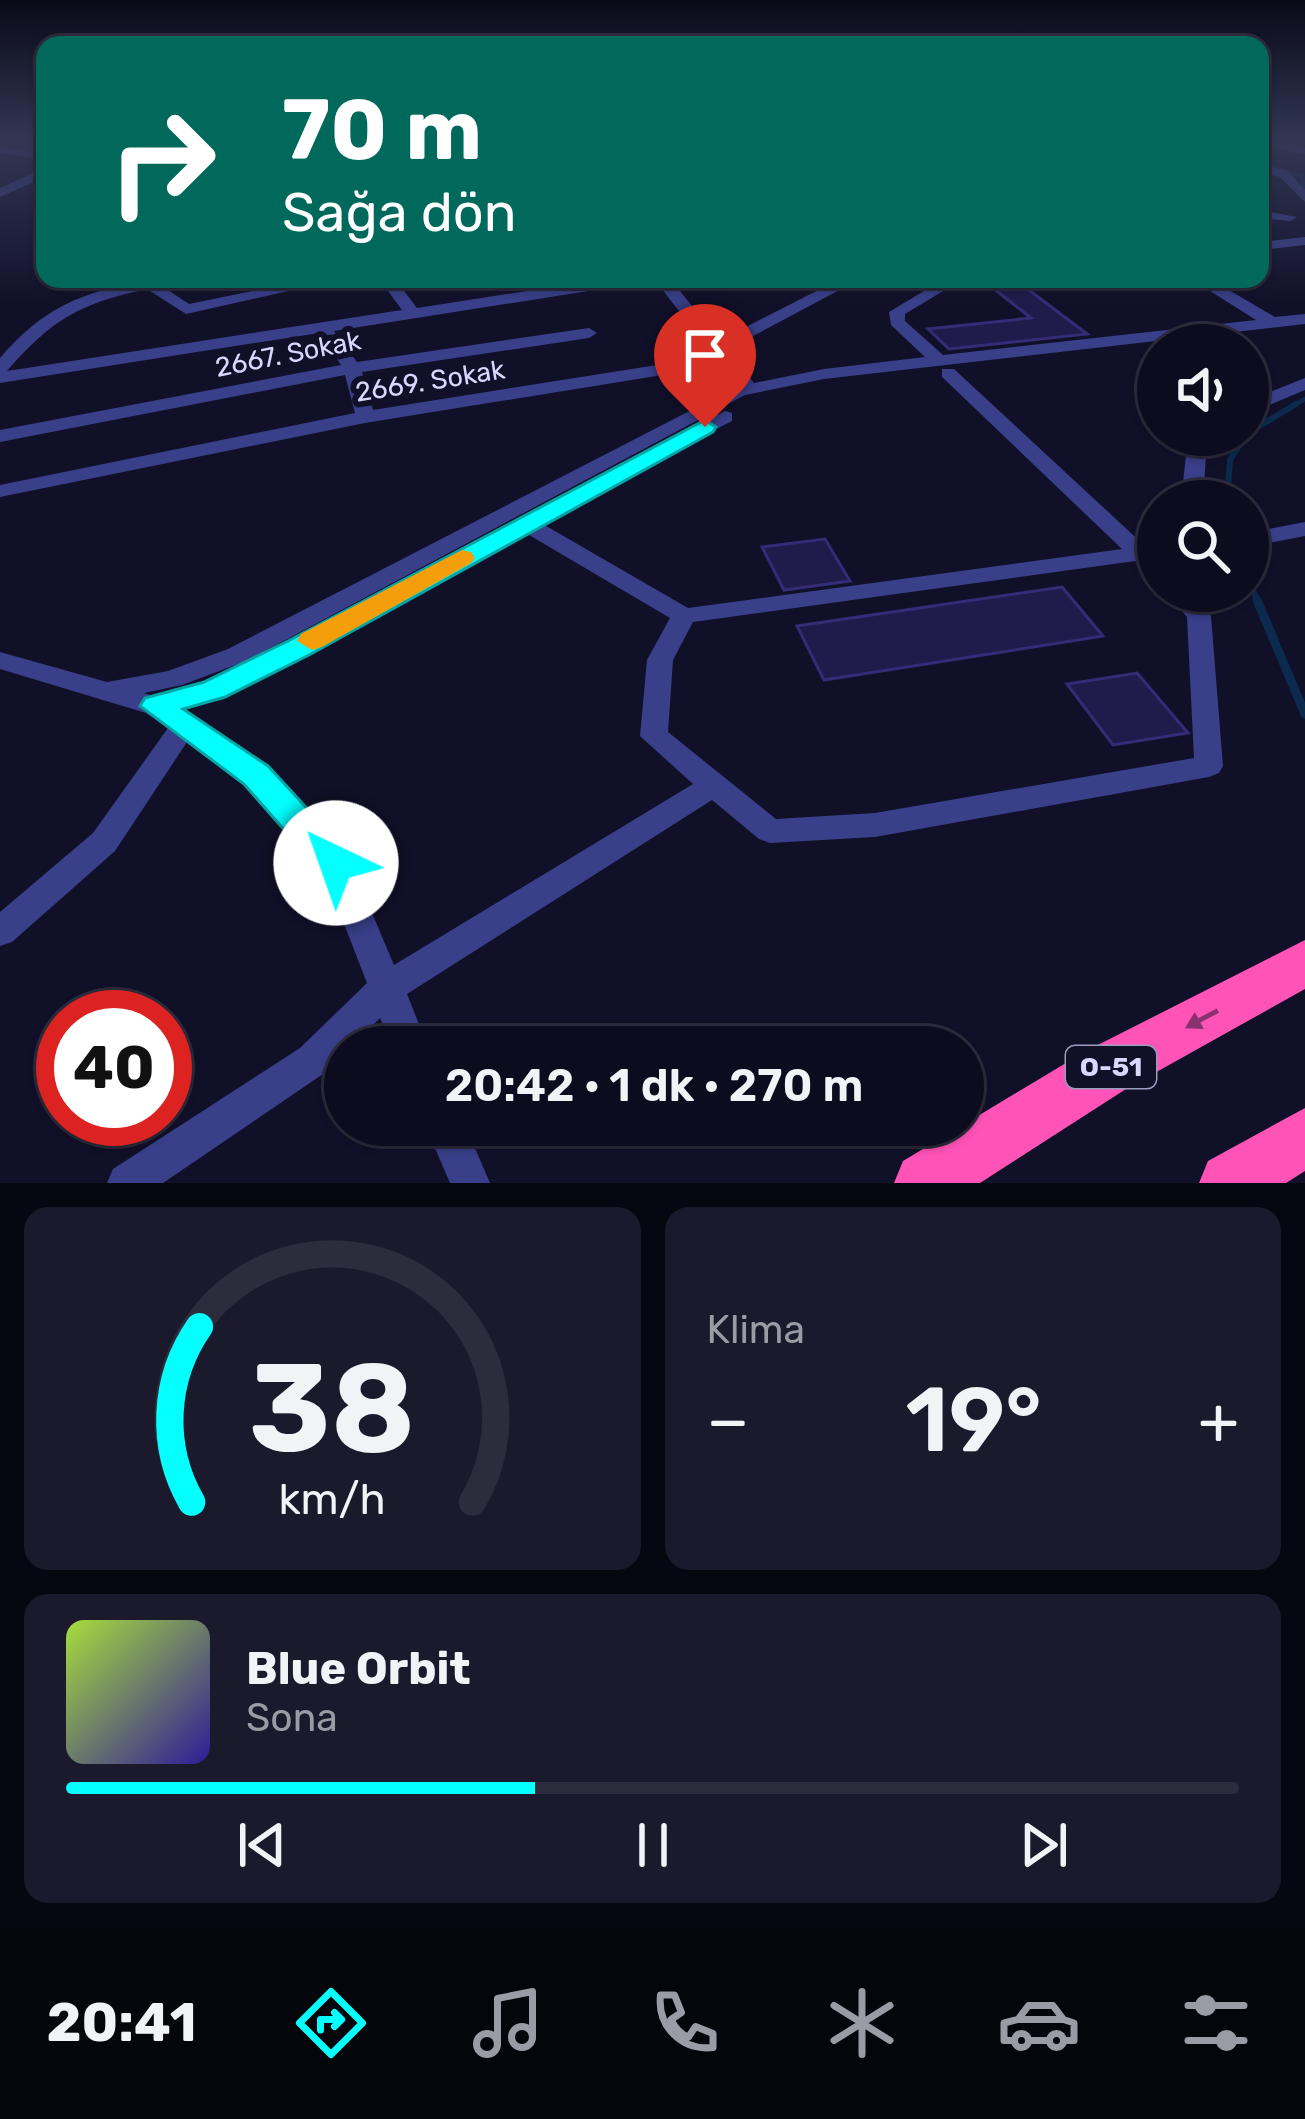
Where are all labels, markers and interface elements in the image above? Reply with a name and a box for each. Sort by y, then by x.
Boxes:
text: 70 m [282,80,482,180]
icon: right [84,84,240,240]
text: Sağa dön [282,181,517,245]
pin [654,304,756,427]
icon: arrive [672,322,738,388]
street label: 2667. Sokak [212,324,364,384]
map controls [1137,324,1269,612]
button: sound [1137,324,1269,456]
street label: 2669. Sokak [353,353,507,409]
button: search [1137,480,1269,612]
position arrow [273,800,399,926]
speed limit sign: 40 [36,990,192,1146]
one-way arrow [1184,1008,1219,1028]
road number: O-51 [1066,1046,1156,1088]
text: 20:42 · 1 dk · 270 m [445,1059,863,1112]
text: Klima [707,1307,805,1353]
text: 38 [249,1334,416,1482]
text: 19° [906,1367,1042,1474]
text: − [707,1381,749,1460]
text: + [1198,1381,1239,1460]
text: km/h [279,1473,386,1524]
text: Blue Orbit [246,1642,470,1695]
text: Sona [246,1695,338,1741]
icon: previous [229,1812,295,1878]
icon: pause [620,1812,686,1878]
icon: next [1011,1812,1077,1878]
icon: directions [289,1981,373,2065]
icon: music [466,1981,550,2065]
icon: phone [643,1981,727,2065]
icon: climate [820,1981,904,2065]
icon: car [997,1981,1081,2065]
icon: filters [1174,1981,1258,2065]
text: 20:41 [47,1991,196,2055]

